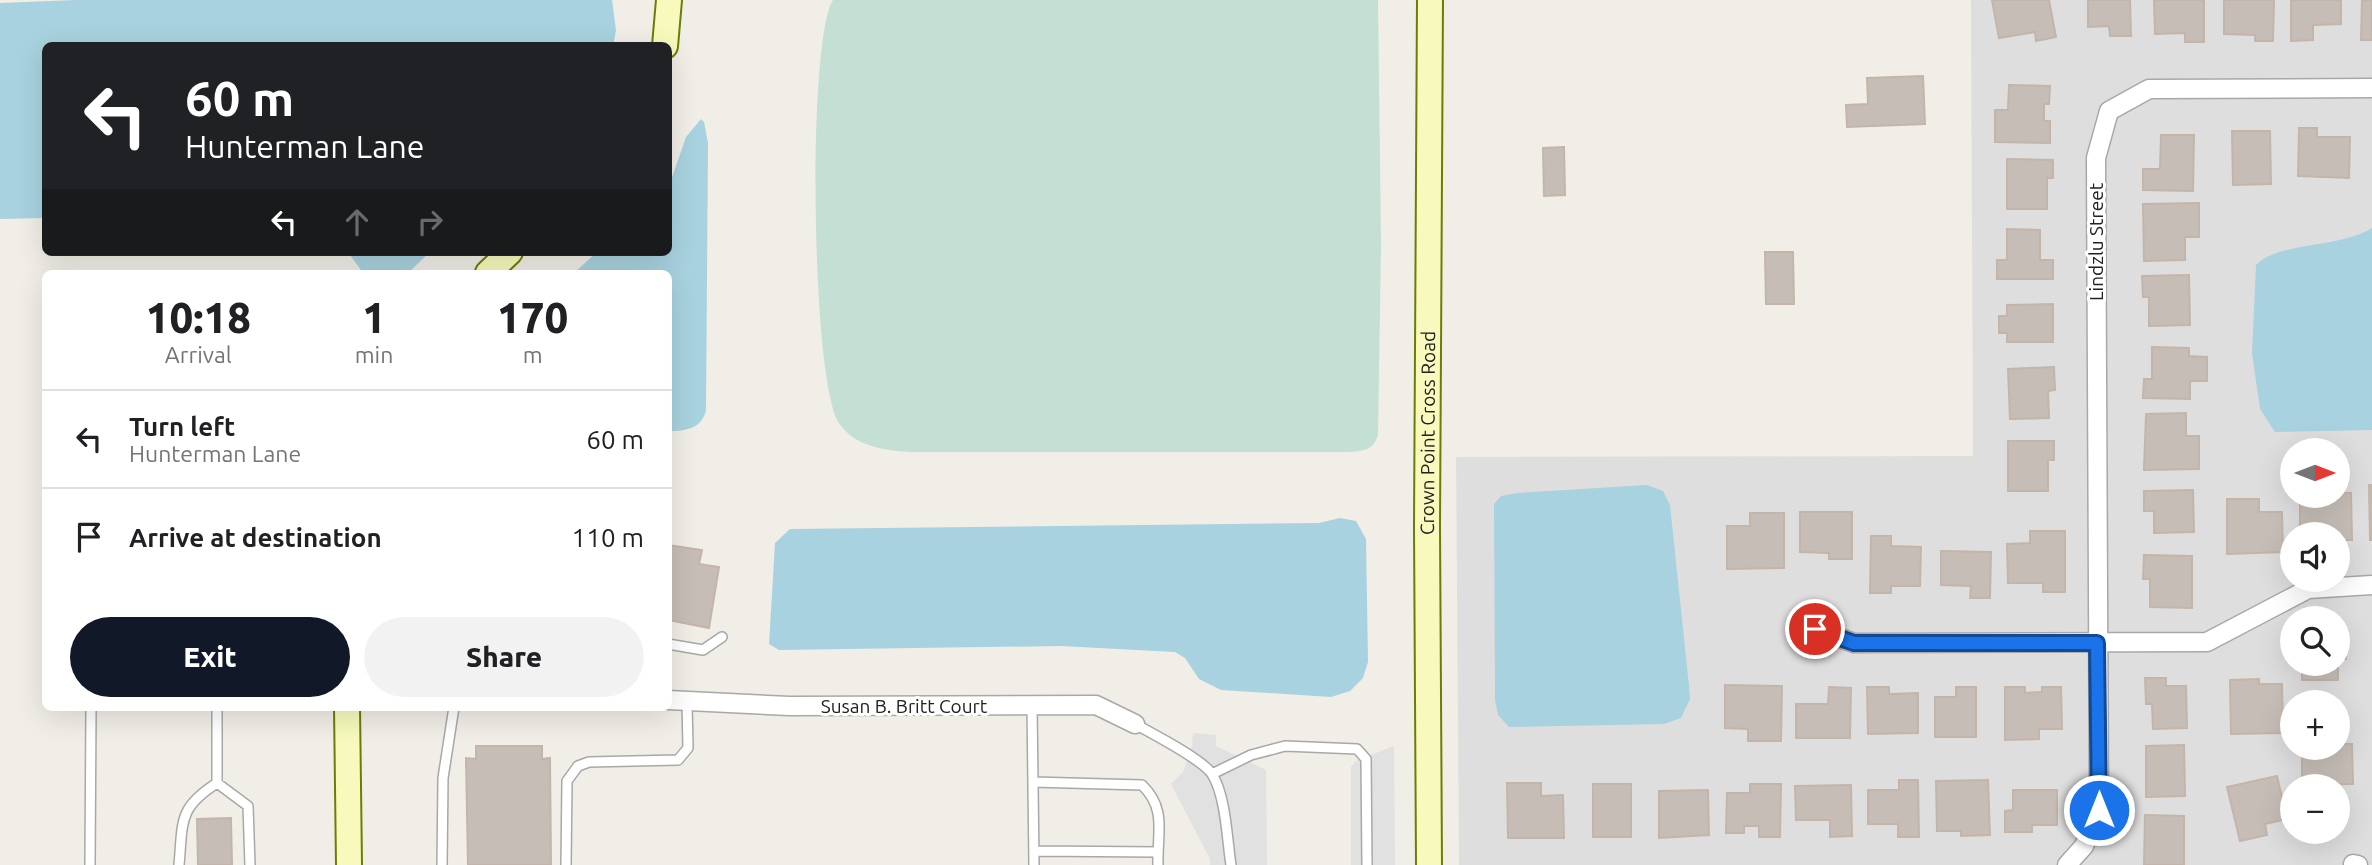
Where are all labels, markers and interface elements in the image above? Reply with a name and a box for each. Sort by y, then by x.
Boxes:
icon: left [70,70,161,161]
text: 60 m [185,70,294,125]
text: Hunterman Lane [185,128,425,164]
street label: Lindzlu Street [2085,182,2107,301]
icon: left [265,203,303,241]
icon: ahead [338,203,376,241]
icon: right [411,203,449,241]
text: 10:18 [146,294,251,341]
text: 1 [362,294,386,341]
text: 170 [497,294,568,341]
street label: Crown Point Cross Road [1416,331,1439,535]
text: Arrival [165,342,232,367]
text: min [355,342,393,367]
text: m [523,342,543,367]
text: Turn left [129,412,235,441]
icon: left [70,420,108,458]
text: 60 m [586,425,644,454]
north arrow [2280,438,2350,508]
map controls [2280,438,2350,844]
text: Hunterman Lane [129,441,301,466]
icon: arrive [70,518,108,556]
button: sound [2280,522,2350,592]
text: Arrive at destination [129,523,382,552]
text: 110 m [572,523,644,552]
pin [1785,599,1845,659]
button: search [2280,606,2350,676]
icon: arrive [1796,610,1834,648]
button: Exit [70,617,350,697]
button: Share [364,617,644,697]
button: + [2280,690,2350,760]
street label: Susan B. Britt Court [821,695,988,717]
position arrow [2062,773,2136,847]
button: − [2280,774,2350,844]

